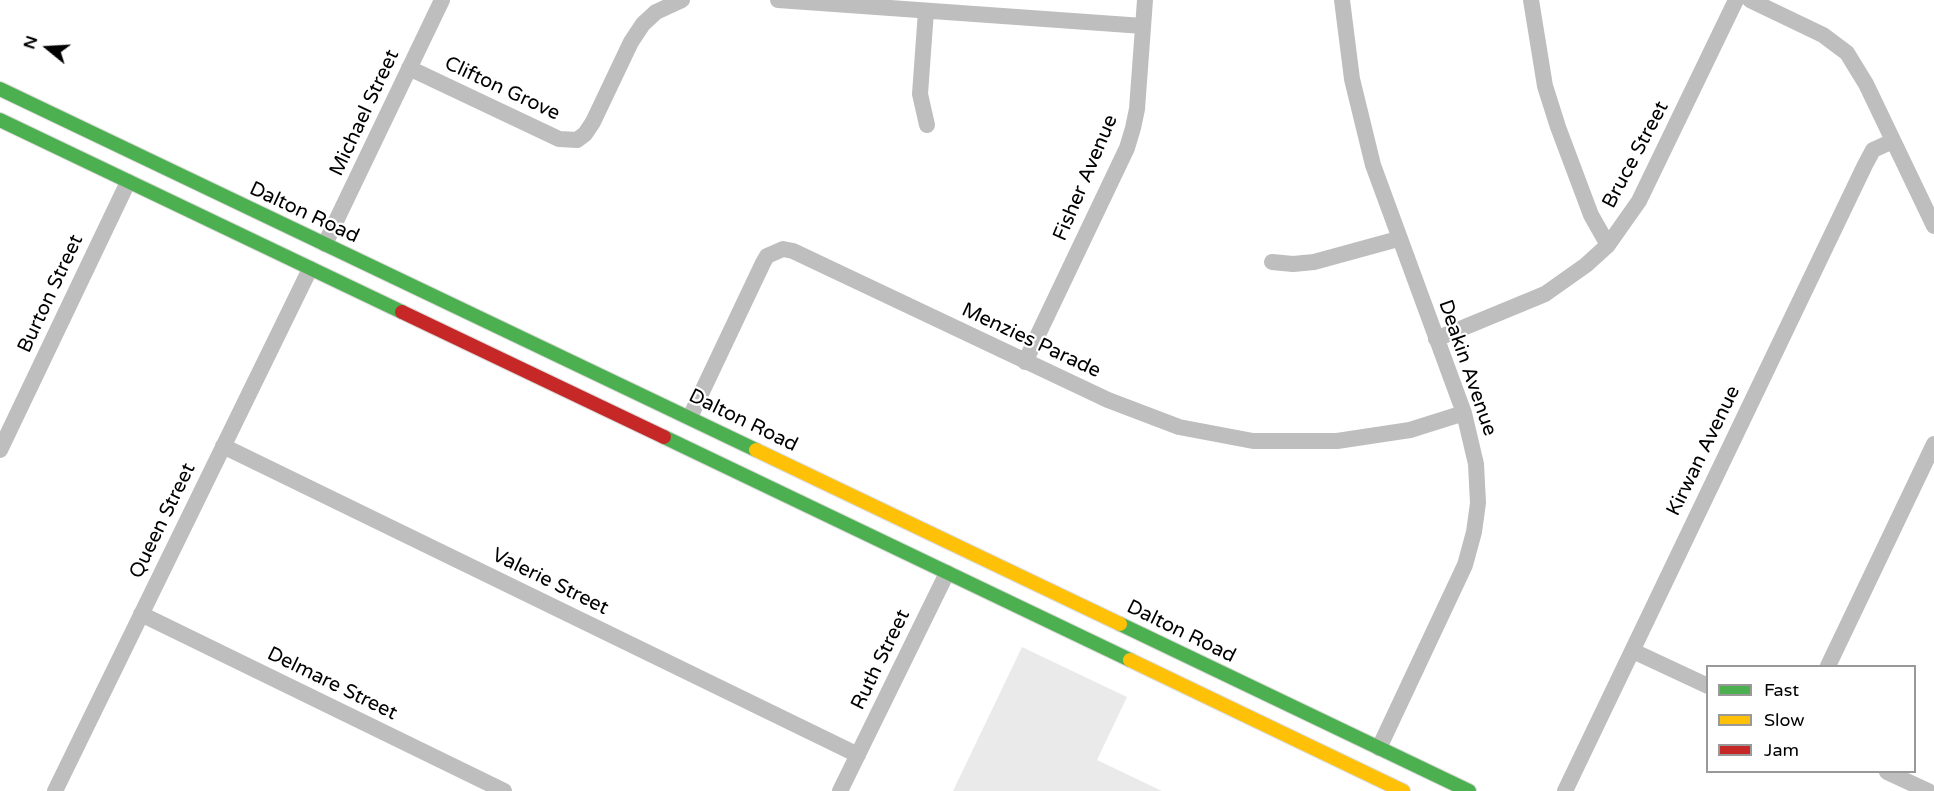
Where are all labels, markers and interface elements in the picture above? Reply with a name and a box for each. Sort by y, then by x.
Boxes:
north arrow [18,18,78,78]
text: N [19,33,42,52]
street label: Michael Street [325,46,405,180]
street label: Clifton Grove [440,52,564,126]
street label: Bruce Street [1598,97,1674,213]
street label: Fisher Avenue [1049,111,1123,245]
street label: Dalton Road [245,177,363,249]
street label: Burton Street [13,231,89,357]
street label: Deakin Avenue [1433,297,1501,439]
street label: Menzies Parade [958,298,1104,384]
street label: Kirwan Avenue [1662,382,1746,520]
street label: Dalton Road [685,384,801,458]
street label: Queen Street [125,459,201,583]
street label: Valerie Street [488,543,612,621]
street label: Dalton Road [1123,595,1239,669]
street label: Ruth Street [846,606,916,714]
street label: Delmare Street [263,642,401,726]
legend [1706,665,1916,773]
text: Fast [1764,679,1799,701]
text: Slow [1764,709,1805,731]
text: Jam [1764,739,1799,761]

